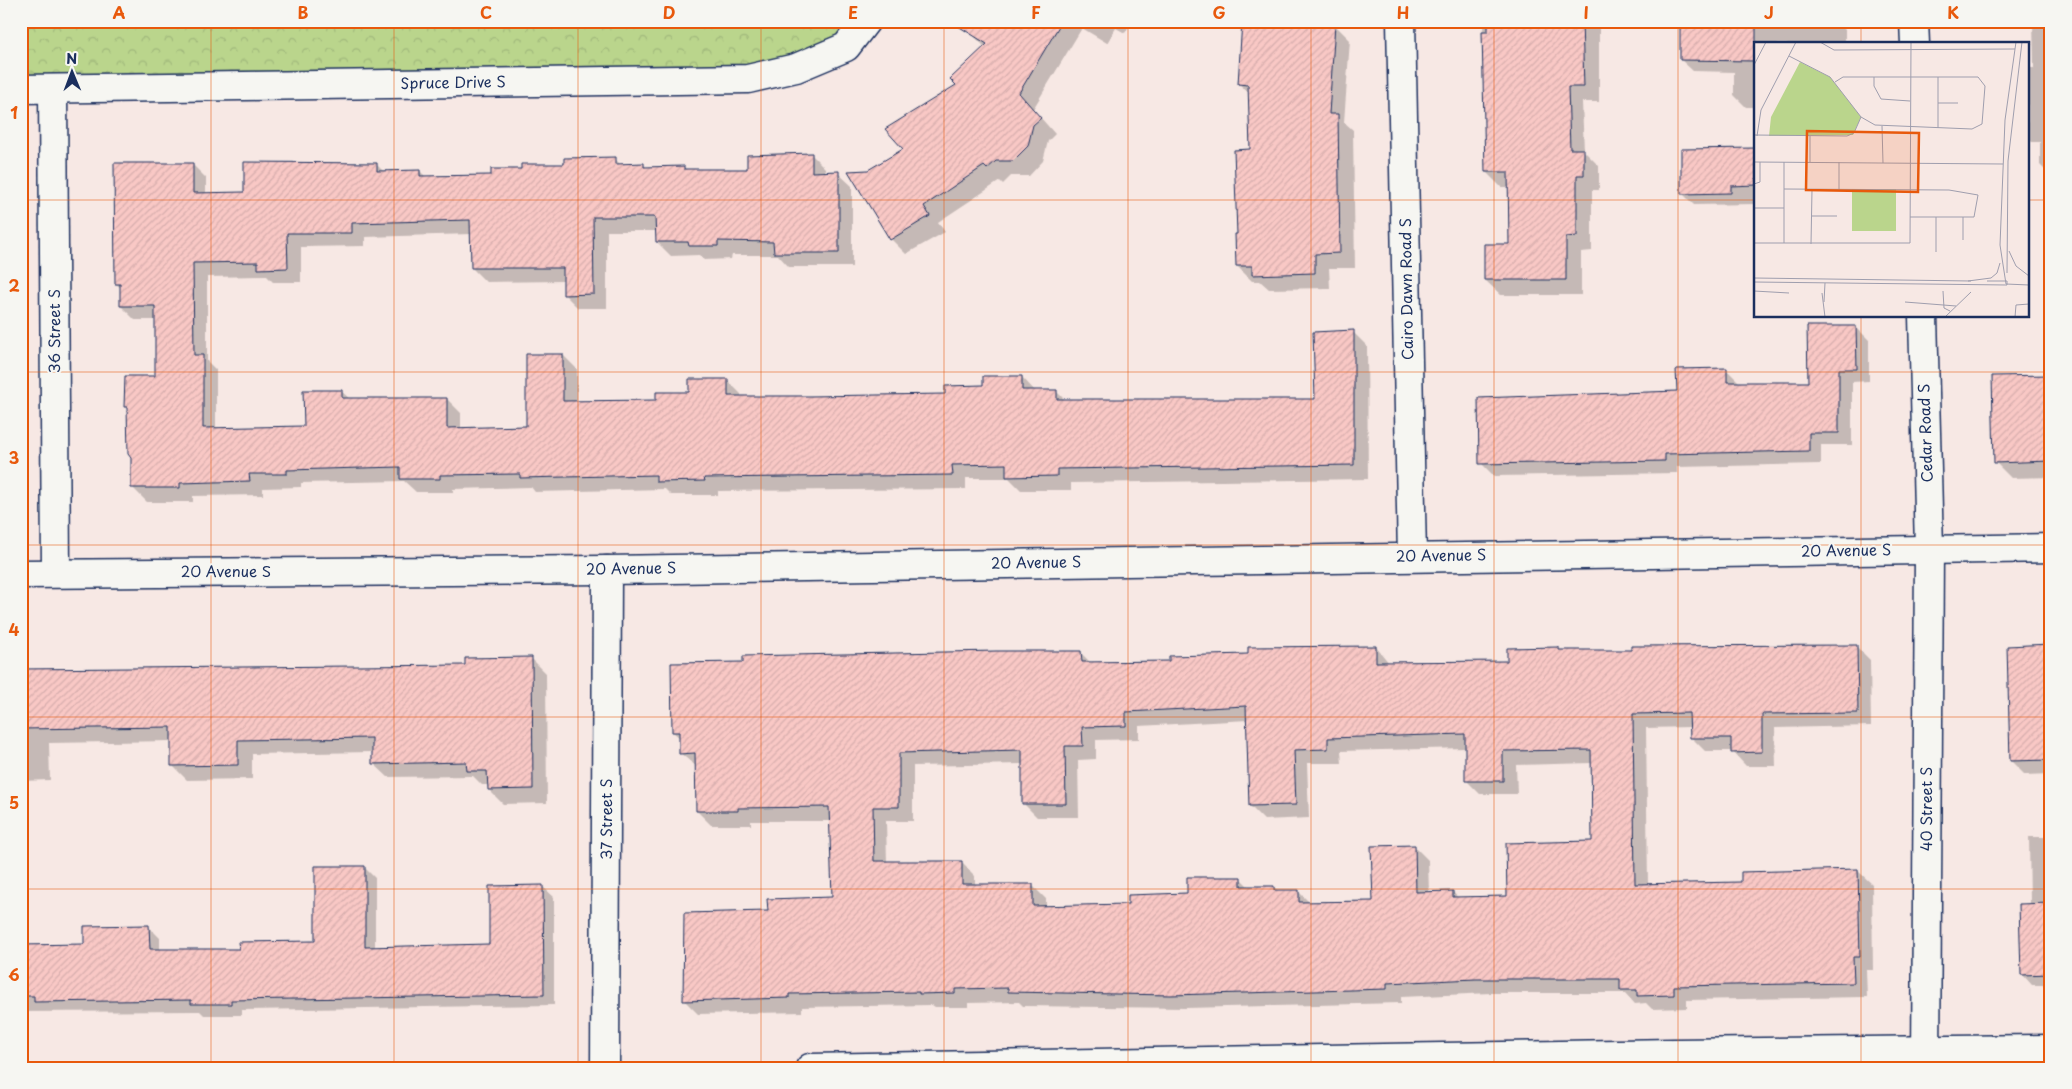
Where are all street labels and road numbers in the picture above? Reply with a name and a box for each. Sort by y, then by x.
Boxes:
street label: Spruce Drive S [400,69,506,94]
street label: Cairo Dawn Road S [1393,218,1418,360]
street label: 36 Street S [42,289,65,373]
street label: Cedar Road S [1911,383,1938,483]
street label: 20 Avenue S [1801,537,1891,562]
street label: 20 Avenue S [1396,542,1486,567]
street label: 20 Avenue S [991,549,1081,574]
street label: 20 Avenue S [586,555,676,580]
street label: 20 Avenue S [181,559,271,582]
street label: 40 Street S [1914,767,1937,851]
street label: 37 Street S [594,778,617,860]

